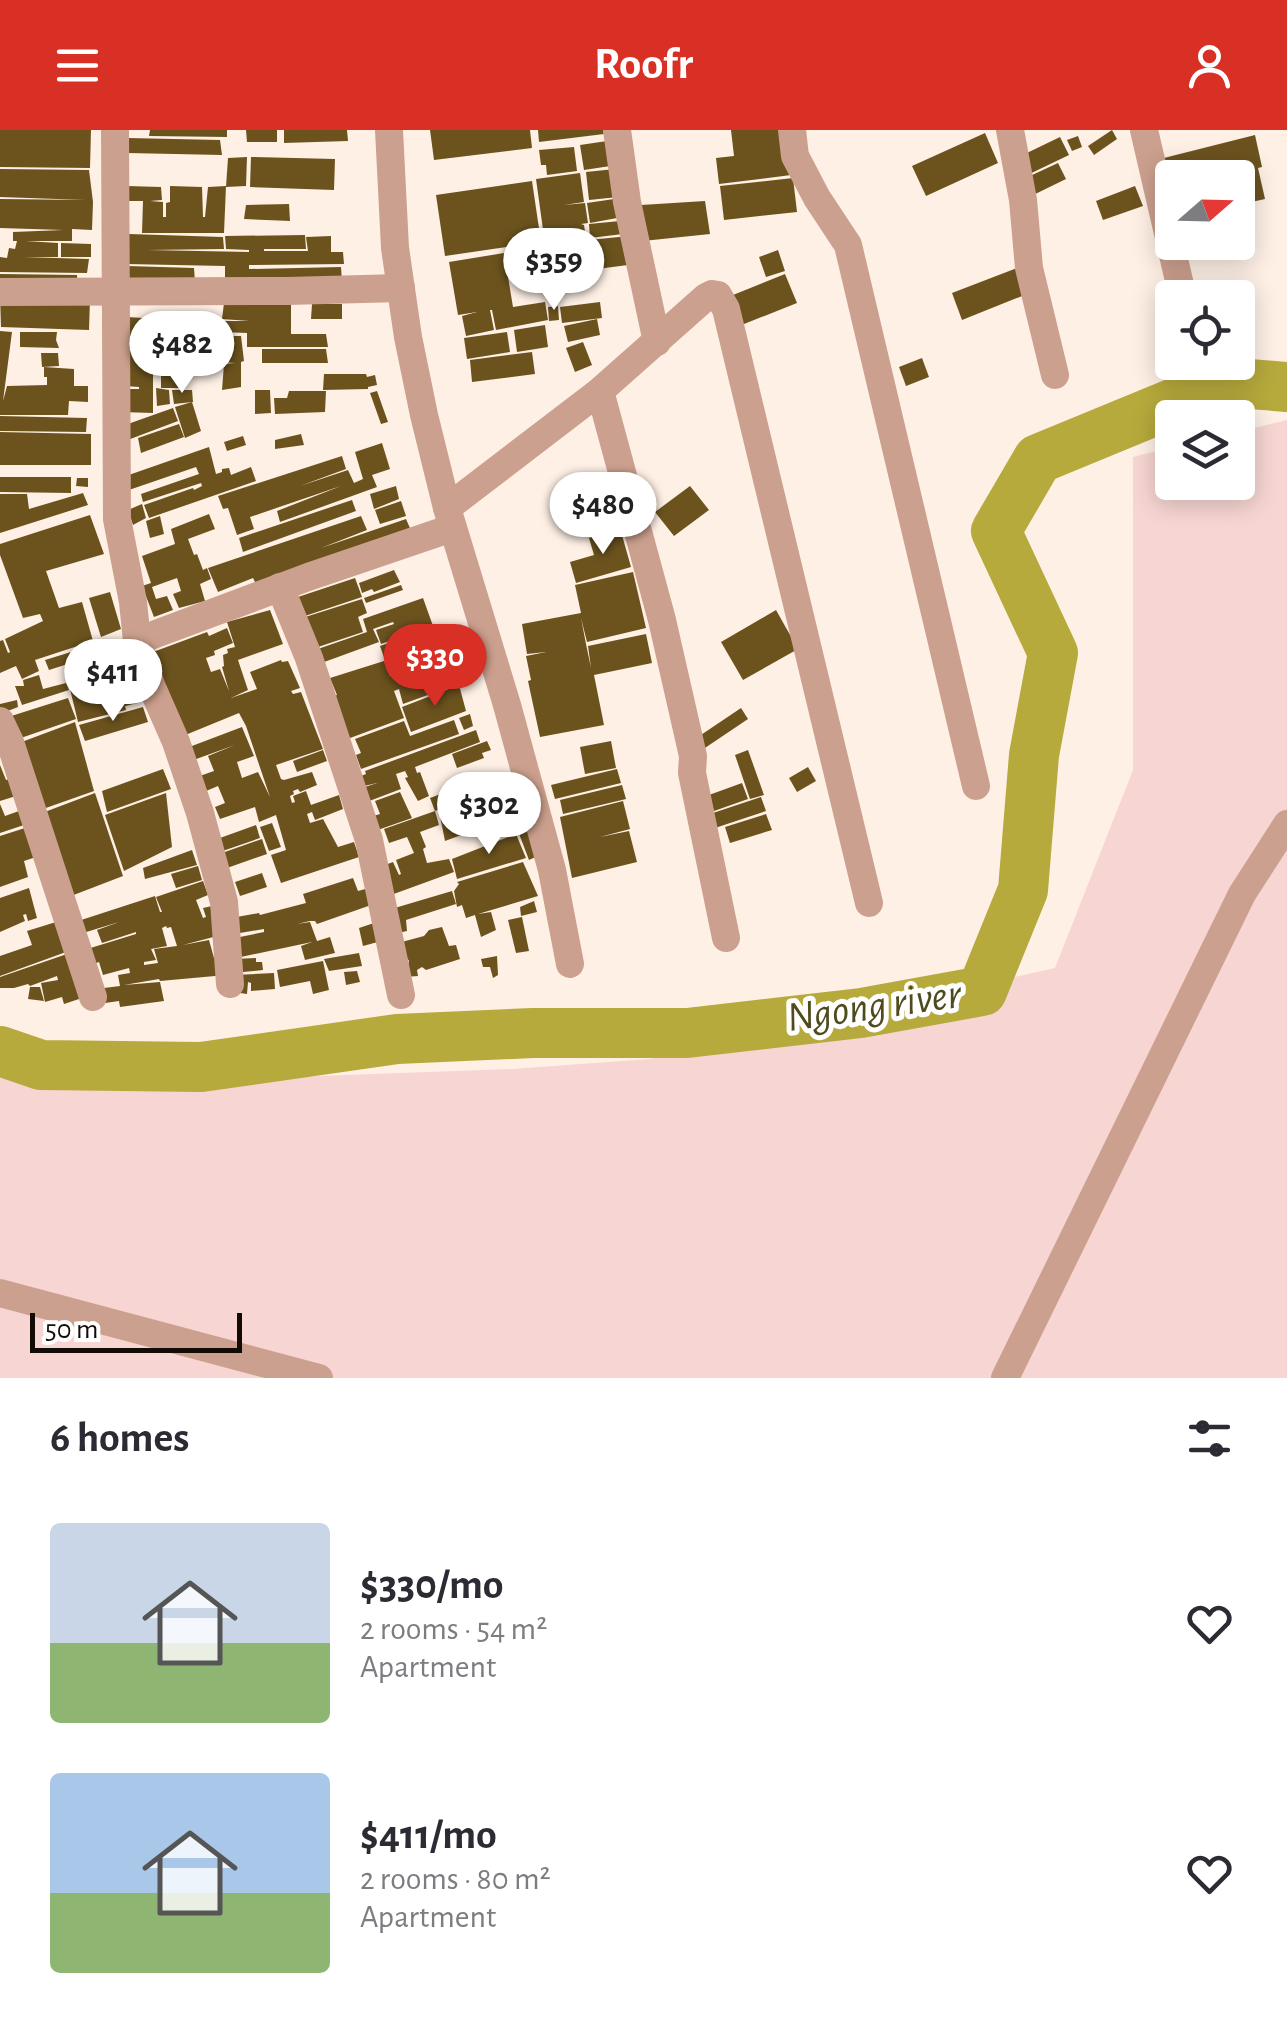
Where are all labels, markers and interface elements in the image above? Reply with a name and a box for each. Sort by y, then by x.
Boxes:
icon: menu [50,38,105,93]
icon: person [1182,38,1237,93]
text: Roofr [594,42,693,87]
north arrow [1155,160,1255,260]
map controls [1155,160,1255,500]
pin: $359 [495,228,613,313]
text: $359 [525,244,583,276]
button: locate [1155,280,1255,380]
pin: $482 [123,311,241,396]
text: $482 [151,327,213,359]
button: layers [1155,400,1255,500]
pin: $480 [544,472,662,557]
text: $480 [572,488,634,520]
pin: $330 [376,624,494,709]
pin: $411 [54,639,172,724]
text: $330 [406,640,464,672]
text: $411 [86,655,140,687]
pin: $302 [430,772,548,857]
text: $302 [459,788,519,820]
water label: Ngong river [784,973,965,1039]
scale bar [30,1308,242,1352]
text: 50 m [45,1316,99,1344]
icon: filters [1182,1411,1237,1466]
text: 6 homes [50,1417,189,1459]
icon: home [130,1563,250,1683]
text: $330/mo [360,1564,504,1606]
icon: heart [1182,1596,1237,1651]
text: 2 rooms · 54 m² [360,1613,547,1645]
text: Apartment [360,1651,496,1683]
icon: home [130,1813,250,1933]
text: $411/mo [360,1814,497,1856]
icon: heart [1182,1846,1237,1901]
text: 2 rooms · 80 m² [360,1863,551,1895]
text: Apartment [360,1901,496,1933]

